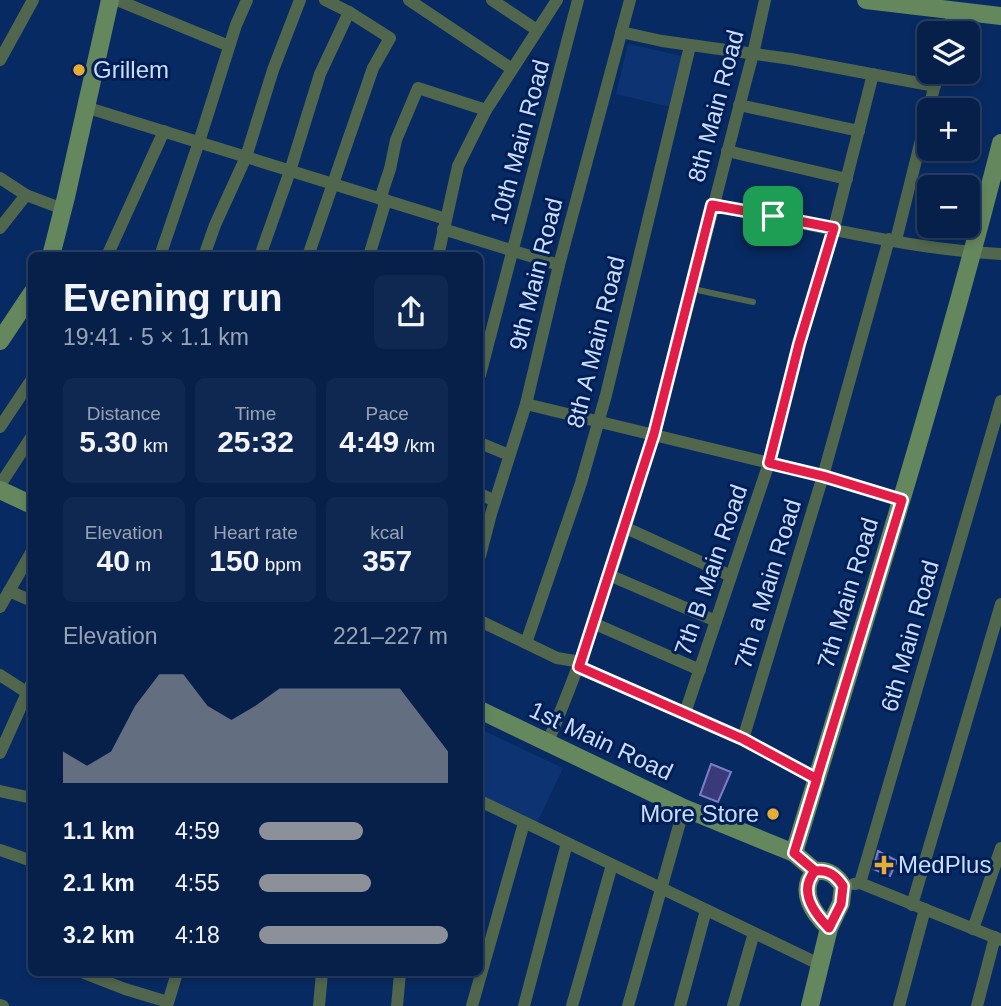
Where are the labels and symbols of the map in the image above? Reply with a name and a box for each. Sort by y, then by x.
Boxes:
street label: 8th Main Road [682,27,749,185]
place label: Grillem [93,56,169,83]
street label: 10th Main Road [485,57,554,227]
marker: Grillem [71,62,87,78]
pin [743,186,803,246]
street label: 9th Main Road [504,195,567,353]
street label: 8th A Main Road [561,253,630,431]
street label: 7th B Main Road [669,481,752,659]
street label: 7th a Main Road [729,496,806,672]
street label: 7th Main Road [812,514,883,671]
street label: 6th Main Road [875,557,944,715]
street label: 1st Main Road [525,696,677,785]
place label: More Store [640,800,759,827]
marker: More Store [765,806,781,822]
place label: MedPlus [898,851,991,878]
marker: MedPlus [876,857,892,873]

